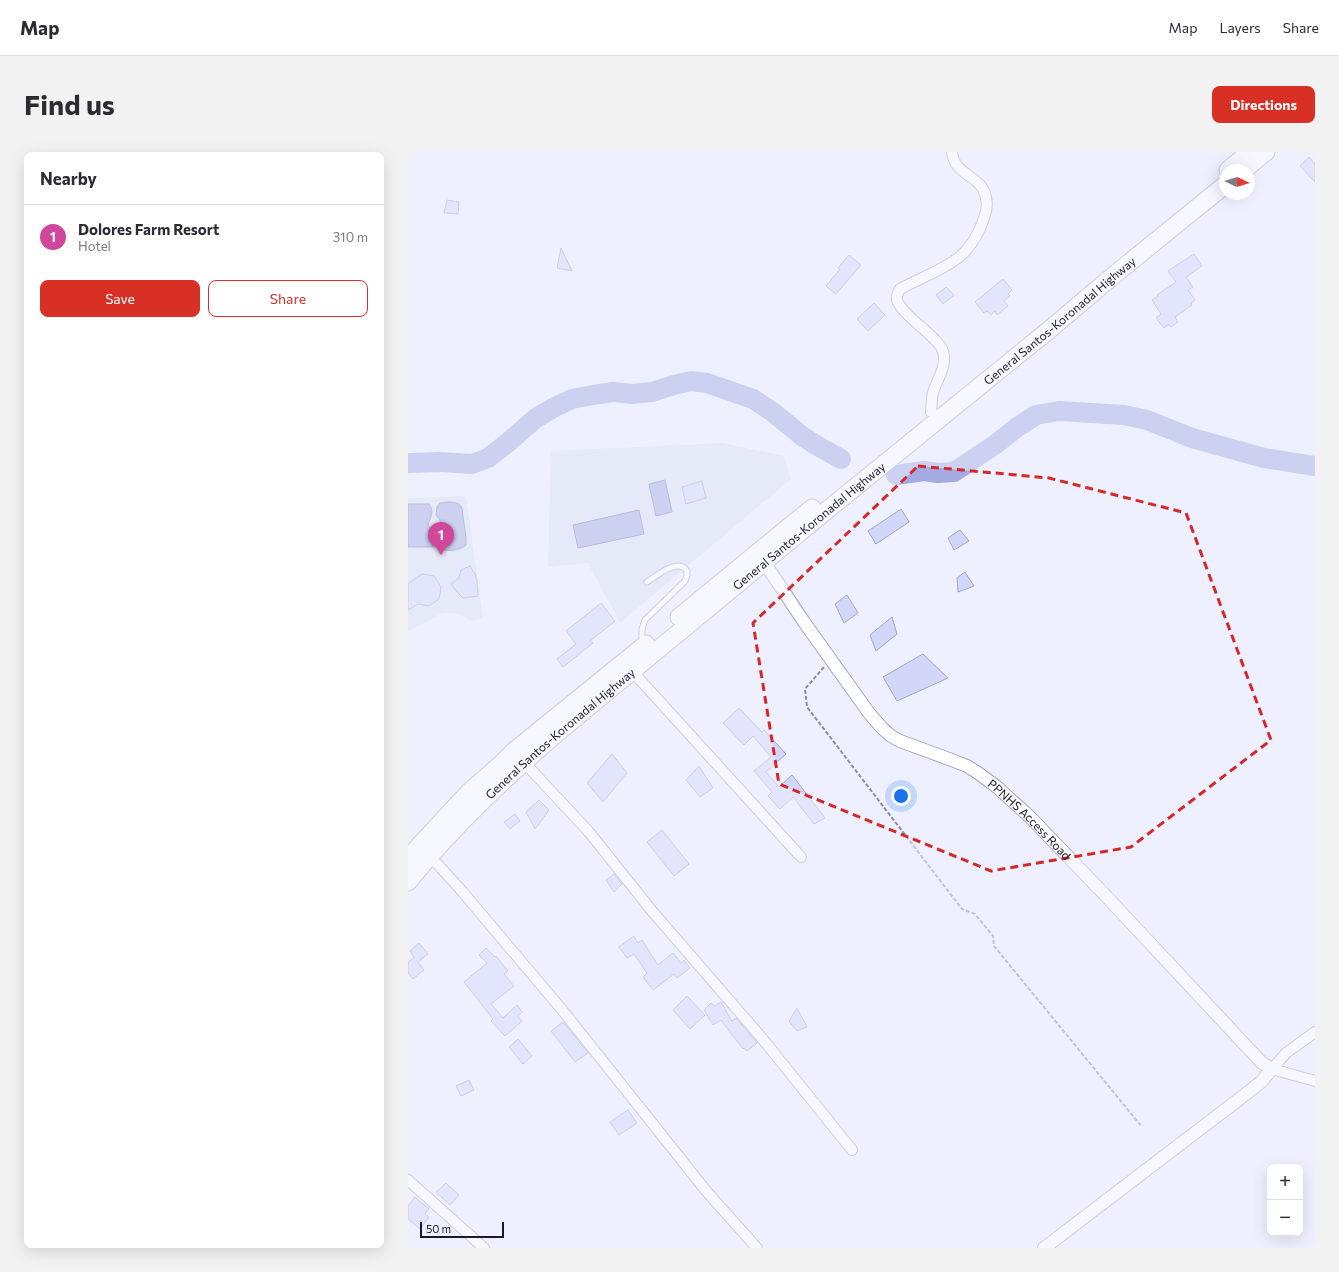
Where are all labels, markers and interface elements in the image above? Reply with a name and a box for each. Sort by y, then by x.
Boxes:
text: Map [20,16,59,39]
text: Map [1169,19,1197,36]
text: Layers [1219,19,1261,36]
text: Share [1283,19,1319,36]
button: Directions [1212,86,1315,123]
text: Find us [24,87,115,121]
north arrow [1219,164,1255,200]
text: Nearby [40,168,97,189]
text: Dolores Farm Resort [78,220,219,238]
text: 1 [50,229,56,245]
text: 310 m [333,229,368,245]
text: Hotel [78,238,111,254]
street label: General Santos-Koronadal Highway [981,254,1138,387]
button: Save [40,280,200,317]
button: Share [208,280,368,317]
street label: General Santos-Koronadal Highway [730,459,888,592]
pin: 1 [428,522,454,555]
street label: General Santos-Koronadal Highway [482,665,637,802]
street label: PPNHS Access Road [986,776,1074,862]
your location [891,786,911,806]
map controls [1267,1164,1303,1236]
button: + [1267,1164,1303,1200]
button: − [1267,1200,1303,1236]
scale bar [420,1220,504,1239]
text: 50 m [426,1222,451,1235]

